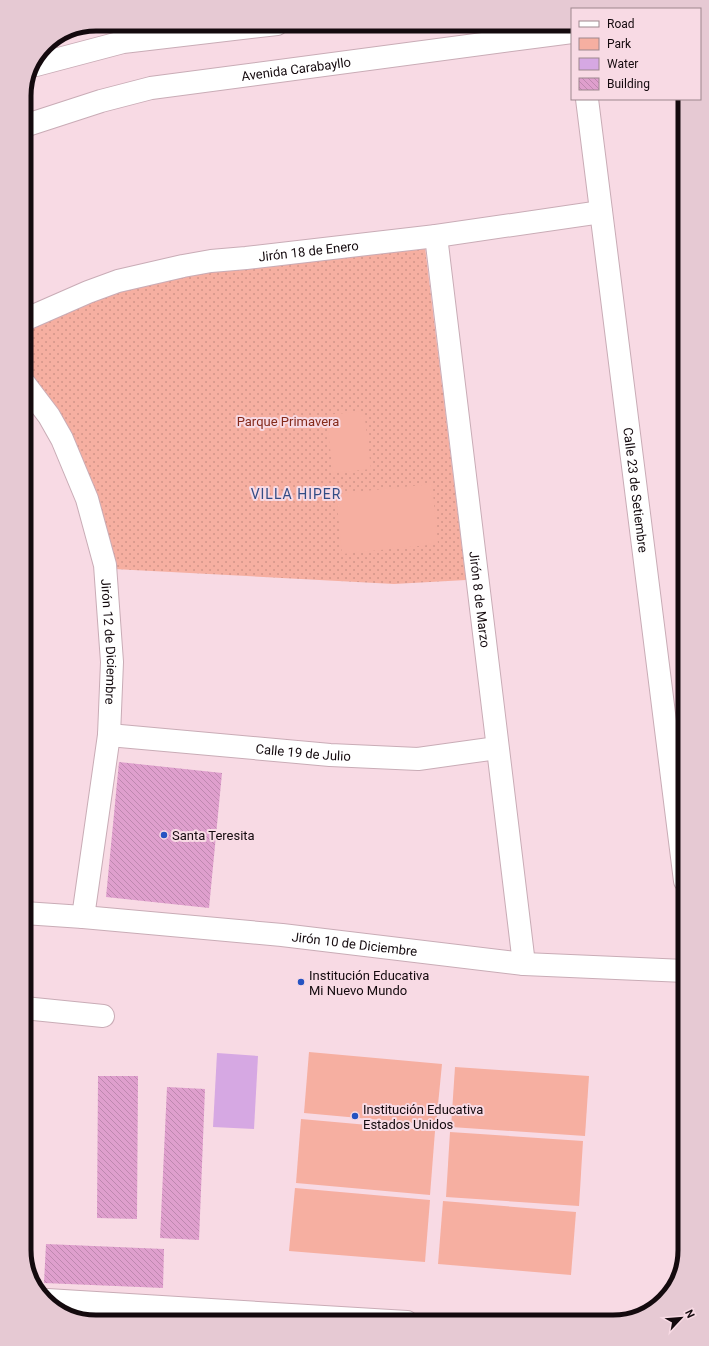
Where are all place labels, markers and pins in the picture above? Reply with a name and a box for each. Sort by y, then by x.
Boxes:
place label: Santa Teresita [172,828,255,843]
marker: Santa Teresita [159,830,169,840]
place label: Institución Educativa Mi Nuevo Mundo [309,968,429,998]
marker: Institución Educativa Mi Nuevo Mundo [296,977,306,987]
place label: Institución Educativa Estados Unidos [363,1102,483,1132]
marker: Institución Educativa Estados Unidos [350,1111,360,1121]

